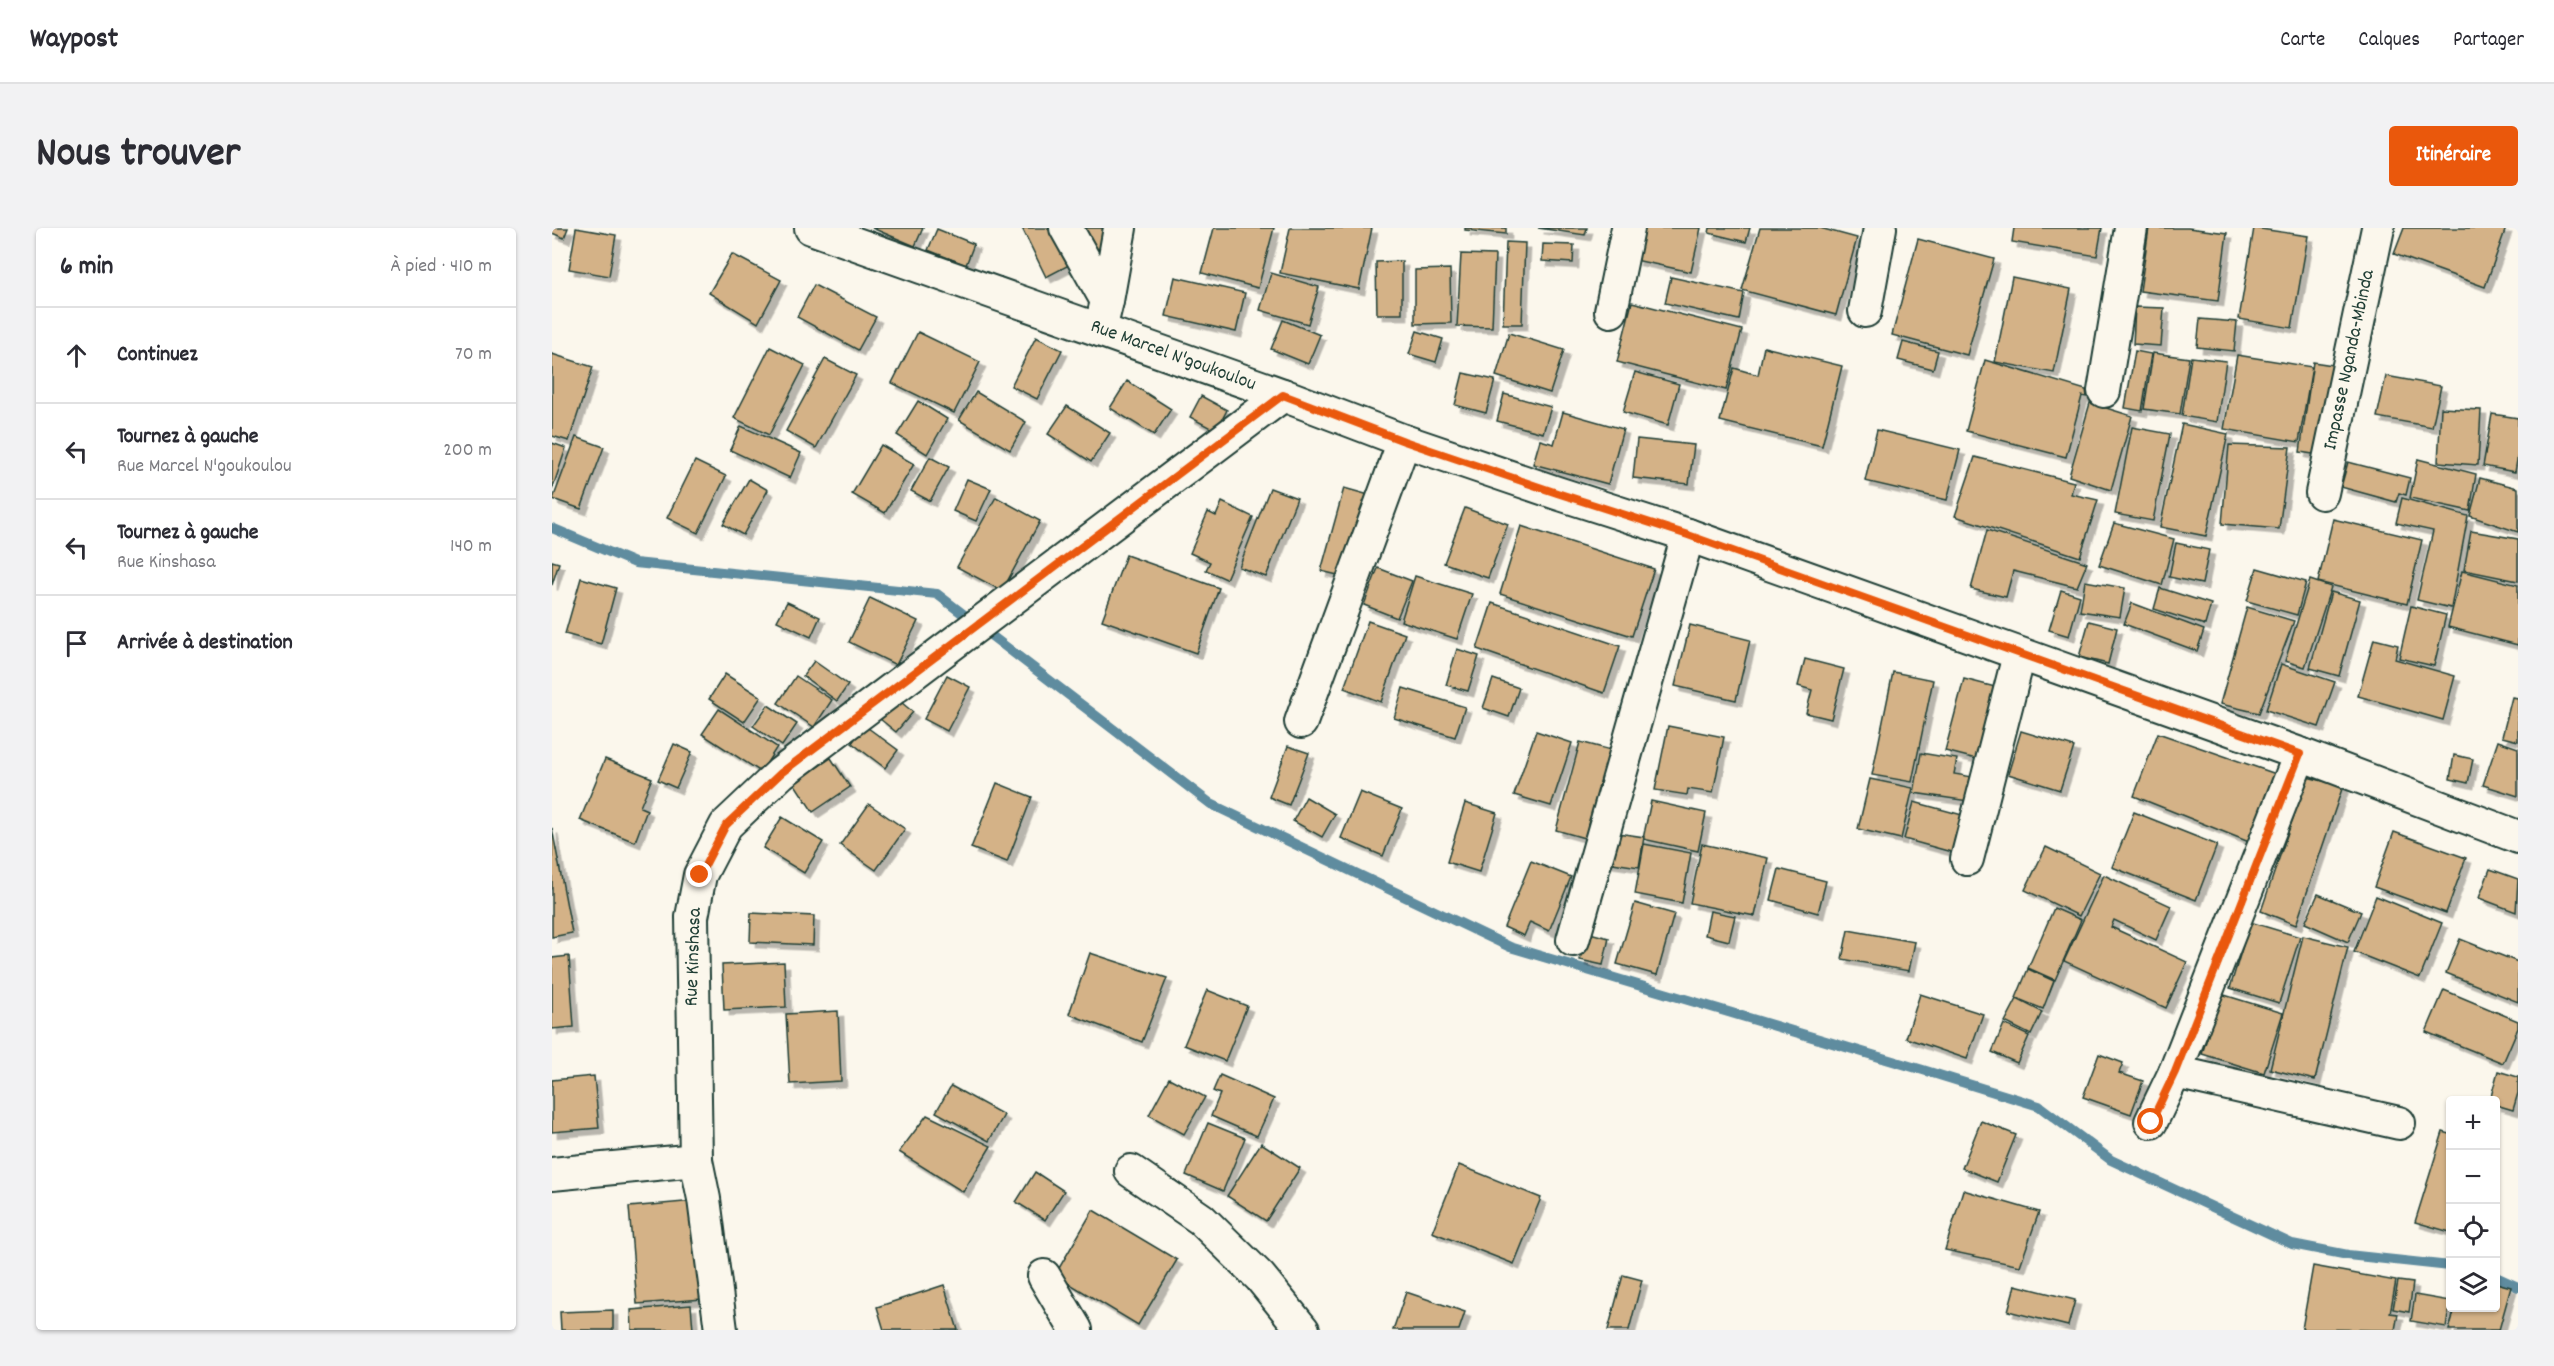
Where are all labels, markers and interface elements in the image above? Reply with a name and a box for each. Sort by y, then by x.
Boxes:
text: Waypost [30,21,118,61]
text: Carte [2280,26,2325,56]
text: Calques [2358,26,2420,56]
text: Partager [2453,26,2524,56]
text: Nous trouver [36,126,240,186]
button: Itinéraire [2389,126,2518,186]
text: 6 min [60,249,113,286]
text: À pied · 410 m [390,253,492,281]
street label: Impasse Nganda-Mbinda [2317,267,2383,453]
street label: Rue Marcel N'goukoulou [1086,313,1260,399]
icon: ahead [60,339,93,372]
text: Continuez [117,340,198,371]
text: 70 m [455,341,492,369]
text: Tournez à gauche [117,422,259,453]
icon: left [60,435,93,468]
text: 200 m [443,437,492,465]
text: Rue Marcel N'goukoulou [117,453,292,481]
text: Tournez à gauche [117,518,259,549]
icon: left [60,531,93,564]
text: 140 m [450,533,492,561]
text: Rue Kinshasa [117,549,216,577]
icon: arrive [60,627,93,660]
text: Arrivée à destination [117,628,293,659]
route end [686,861,712,887]
street label: Rue Kinshasa [678,907,710,1007]
map controls [2446,1096,2500,1312]
button: + [2446,1096,2500,1150]
route start [2137,1108,2163,1134]
button: − [2446,1150,2500,1204]
button: locate [2446,1204,2500,1258]
button: layers [2446,1258,2500,1312]

